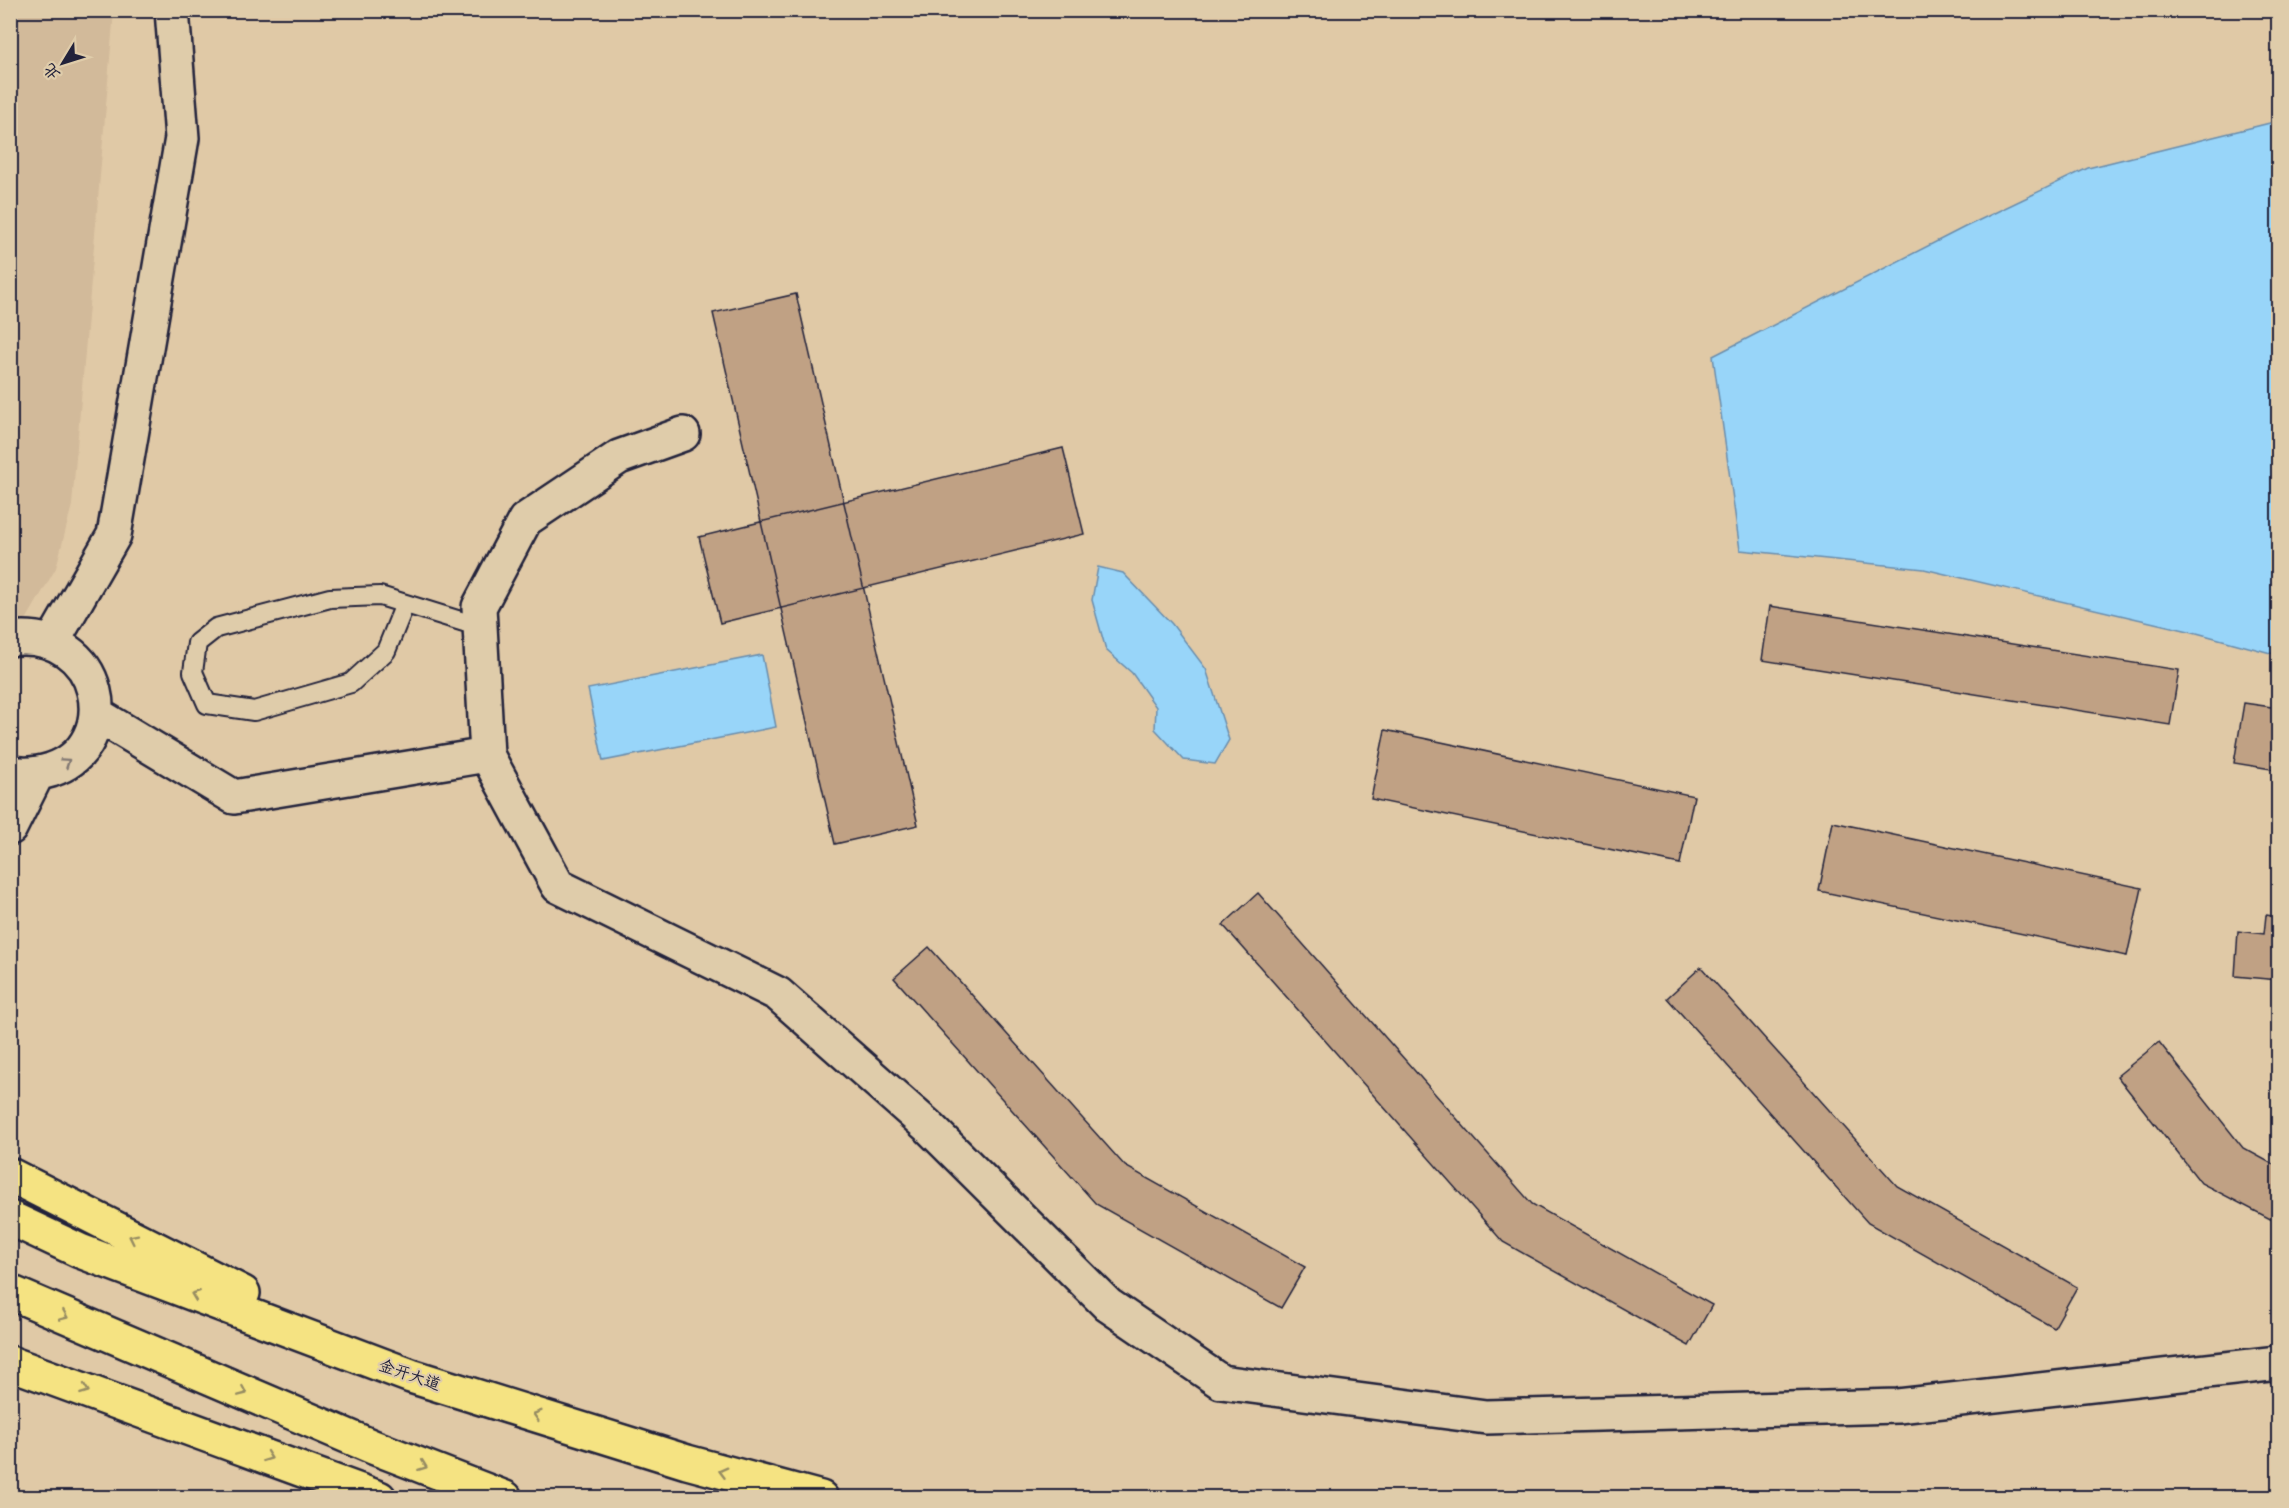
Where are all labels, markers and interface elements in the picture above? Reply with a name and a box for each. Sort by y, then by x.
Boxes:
north arrow [33,33,93,93]
text: 北 [38,57,67,85]
one-way arrow [59,758,70,769]
one-way arrow [128,1234,139,1246]
one-way arrow [190,1289,200,1302]
one-way arrow [57,1309,68,1321]
street label: 金开大道 [375,1353,444,1398]
one-way arrow [79,1383,90,1396]
one-way arrow [237,1385,248,1397]
one-way arrow [532,1410,543,1422]
one-way arrow [262,1450,273,1462]
one-way arrow [418,1459,428,1472]
one-way arrow [719,1466,729,1479]

